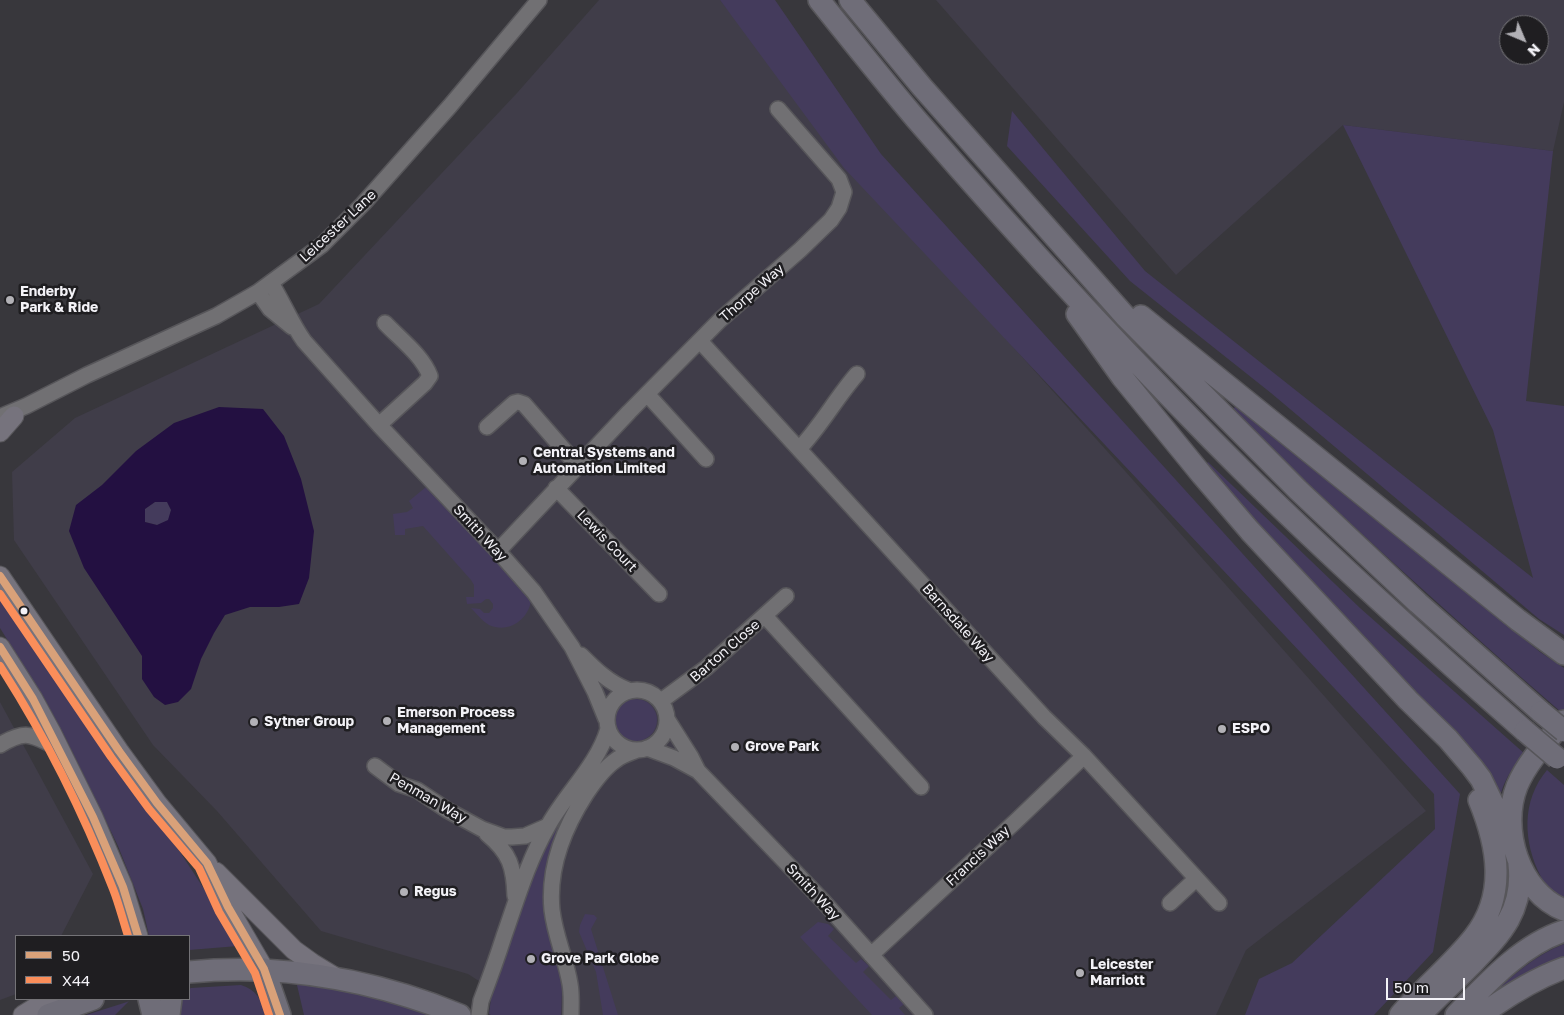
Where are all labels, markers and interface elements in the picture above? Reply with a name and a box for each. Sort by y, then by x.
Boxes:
north arrow [1499,15,1549,65]
text: N [1524,40,1544,60]
street label: Leicester Lane [296,186,380,266]
street label: Thorpe Way [716,261,788,325]
place label: Enderby Park & Ride [20,284,98,316]
marker: Enderby Park & Ride [4,294,16,306]
place label: Central Systems and Automation Limited [533,445,675,478]
marker: Central Systems and Automation Limited [517,455,529,467]
street label: Smith Way [450,501,510,565]
street label: Lewis Court [573,507,641,575]
street label: Barnsdale Way [918,580,998,666]
unlabelled marker [19,606,29,616]
street label: Barton Close [687,616,763,686]
place label: Emerson Process Management [397,705,515,738]
place label: Sytner Group [264,714,354,730]
marker: Emerson Process Management [381,715,393,727]
marker: Sytner Group [248,716,260,728]
place label: ESPO [1232,721,1270,737]
marker: ESPO [1216,723,1228,735]
place label: Grove Park [745,739,819,755]
marker: Grove Park [729,741,741,753]
street label: Penman Way [386,769,470,827]
street label: Francis Way [943,822,1013,890]
street label: Smith Way [783,860,843,924]
place label: Regus [414,884,457,900]
marker: Regus [398,886,410,898]
legend [15,935,190,1000]
text: 50 [62,946,80,964]
place label: Grove Park Globe [541,951,659,967]
marker: Grove Park Globe [525,953,537,965]
place label: Leicester Marriott [1090,957,1153,990]
marker: Leicester Marriott [1074,967,1086,979]
scale bar [1389,968,1468,1000]
text: X44 [62,971,90,989]
text: 50 m [1394,978,1429,996]

